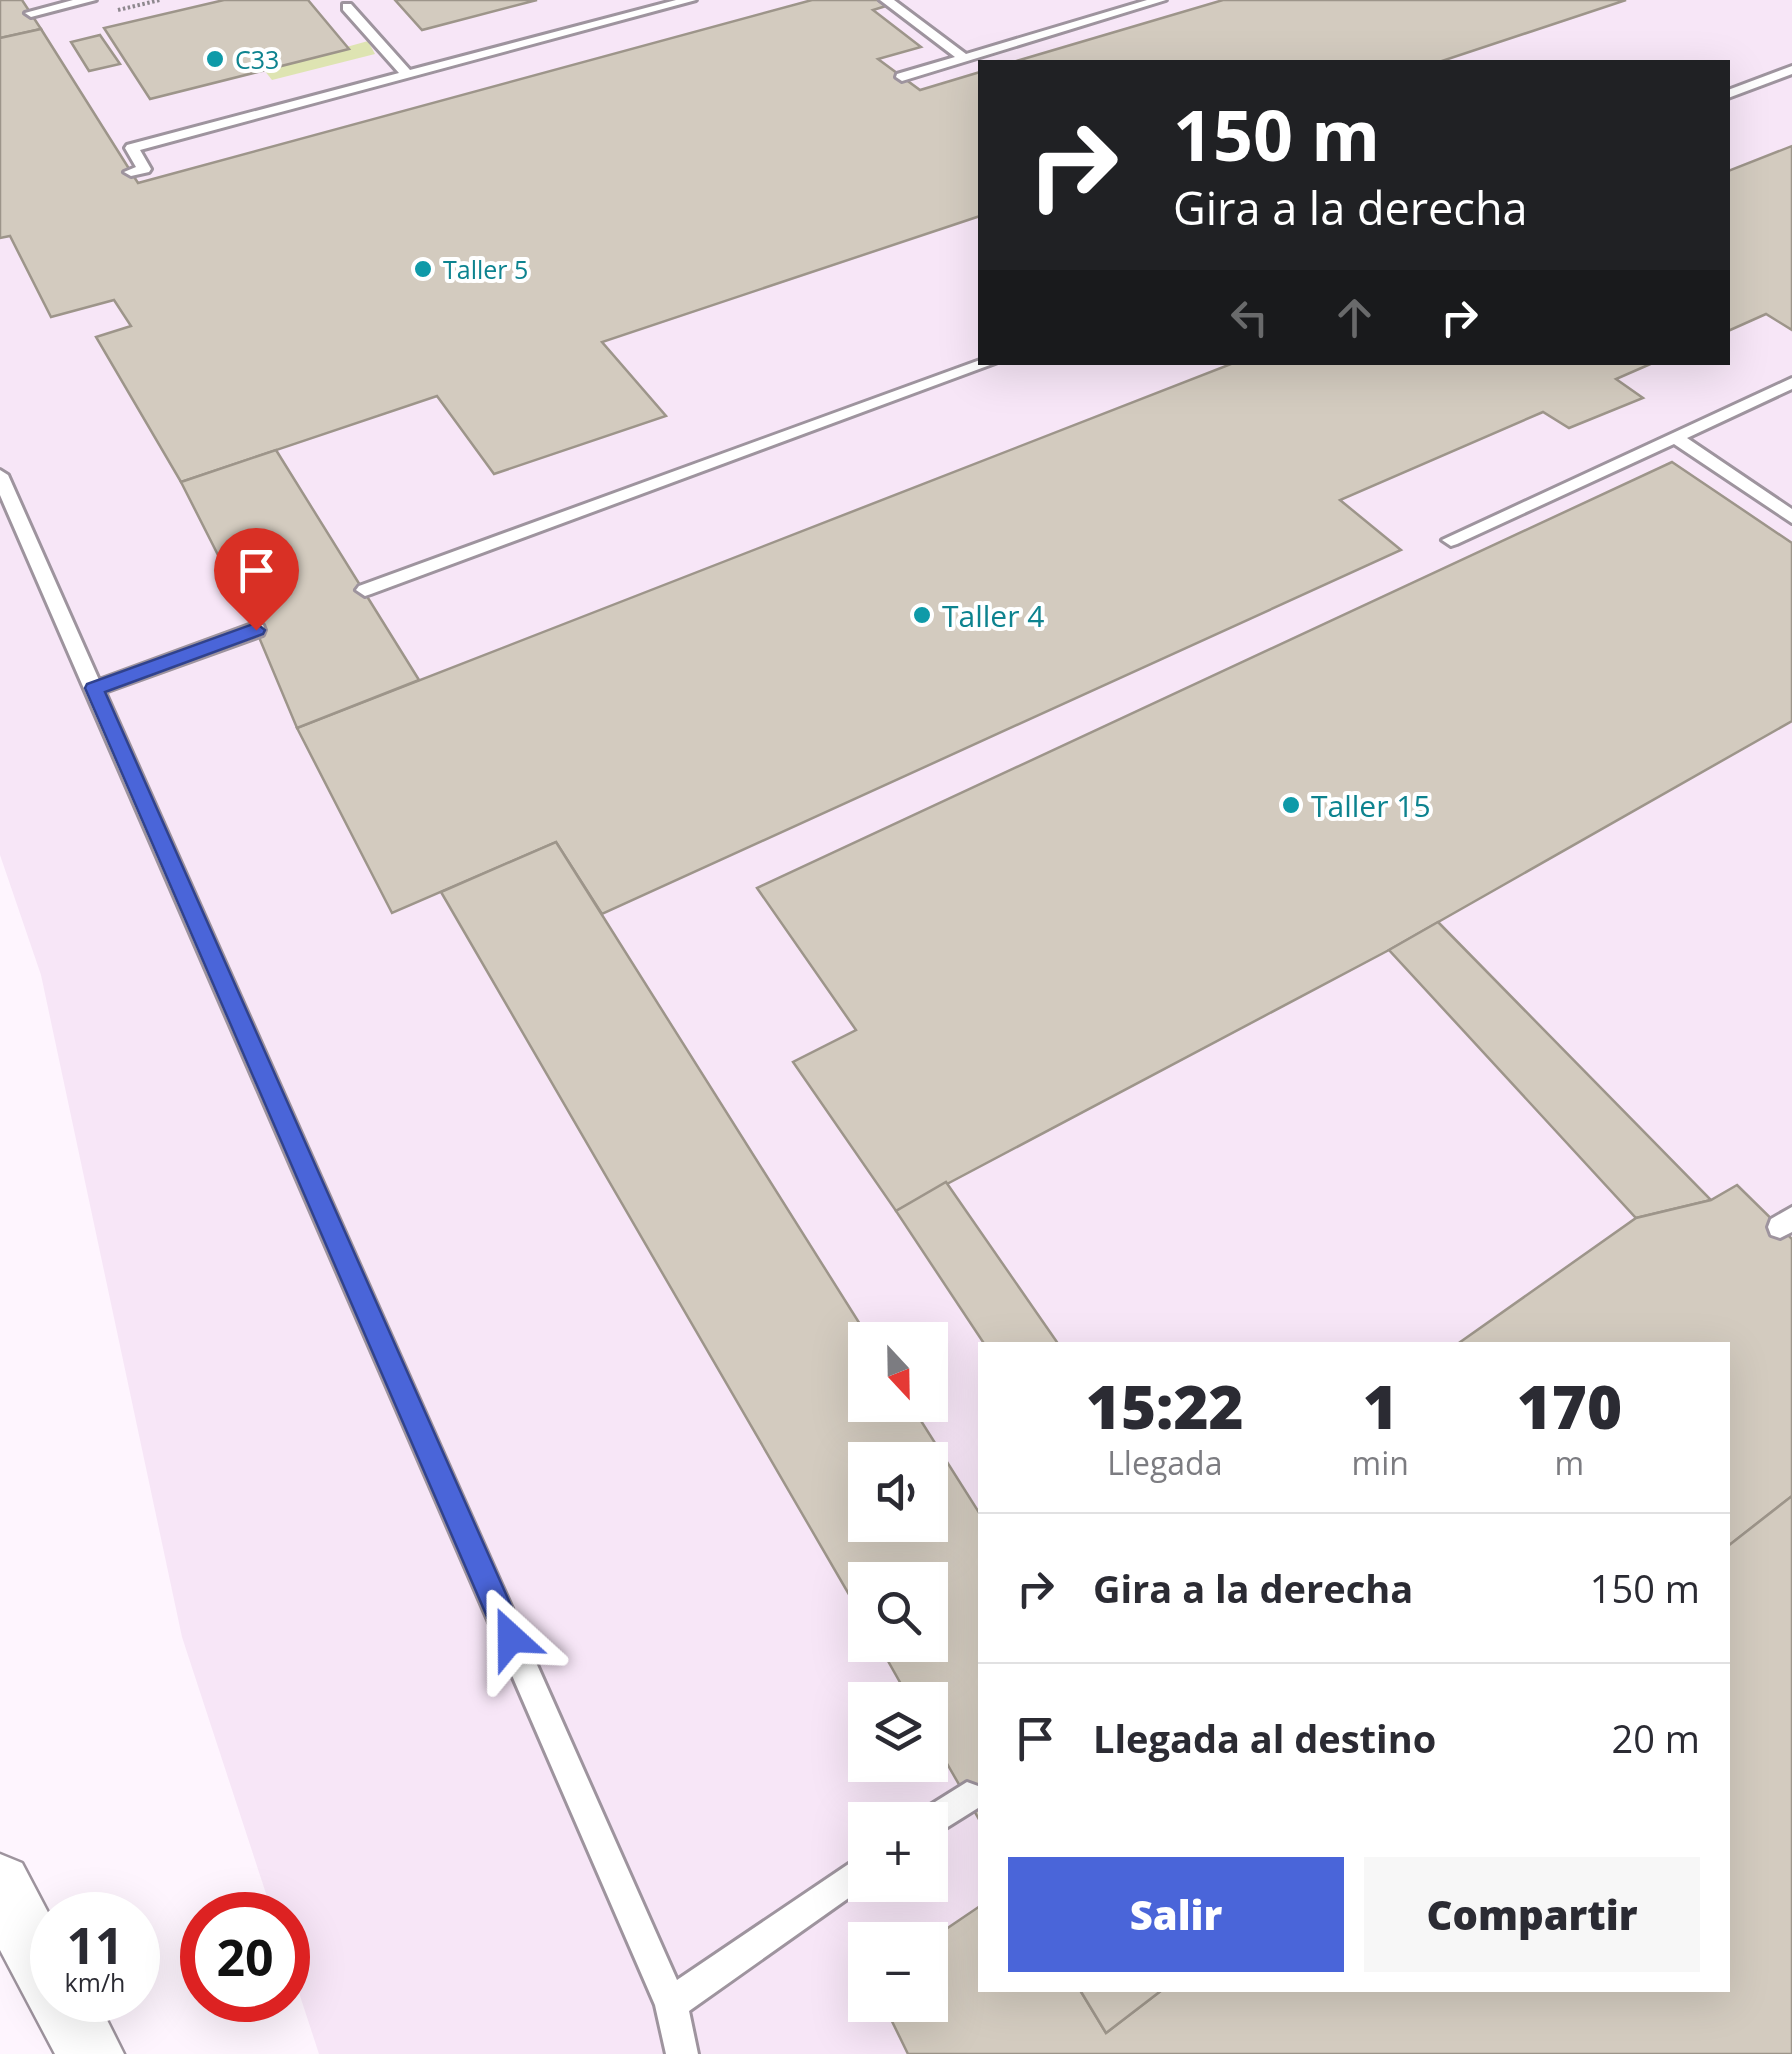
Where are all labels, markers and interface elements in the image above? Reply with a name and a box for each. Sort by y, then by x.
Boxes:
place label: C33 [235,42,279,76]
marker: C33 [204,48,226,70]
text: 150 m [1173,86,1380,182]
icon: right [1008,100,1138,230]
text: Gira a la derecha [1173,177,1528,238]
place label: Taller 5 [443,252,528,286]
marker: Taller 5 [412,258,434,280]
icon: left [1222,290,1277,345]
icon: ahead [1327,290,1382,345]
icon: right [1432,290,1487,345]
pin [214,528,299,631]
icon: arrive [229,543,284,598]
place label: Taller 4 [942,595,1044,636]
marker: Taller 4 [911,604,933,626]
place label: Taller 15 [1311,785,1431,826]
marker: Taller 15 [1280,794,1302,816]
north arrow [848,1322,948,1422]
map controls [848,1322,948,2022]
text: 15:22 [1086,1365,1244,1447]
text: 1 [1363,1365,1398,1447]
text: 170 [1517,1365,1622,1447]
text: Llegada [1107,1441,1222,1484]
text: min [1352,1441,1409,1484]
text: m [1555,1441,1584,1484]
button: sound [848,1442,948,1542]
icon: right [1008,1561,1063,1616]
button: search [848,1562,948,1662]
text: Gira a la derecha [1093,1562,1413,1614]
text: 150 m [1590,1562,1700,1614]
position arrow [459,1586,563,1690]
button: layers [848,1682,948,1782]
icon: arrive [1008,1711,1063,1766]
text: Llegada al destino [1093,1712,1436,1764]
text: 20 m [1611,1712,1700,1764]
button: + [848,1802,948,1902]
button: Salir [1008,1857,1344,1972]
button: Compartir [1364,1857,1700,1972]
speed limit sign: 20 [180,1892,310,2022]
text: 11 [66,1911,124,1979]
button: − [848,1922,948,2022]
text: km/h [65,1965,125,1999]

